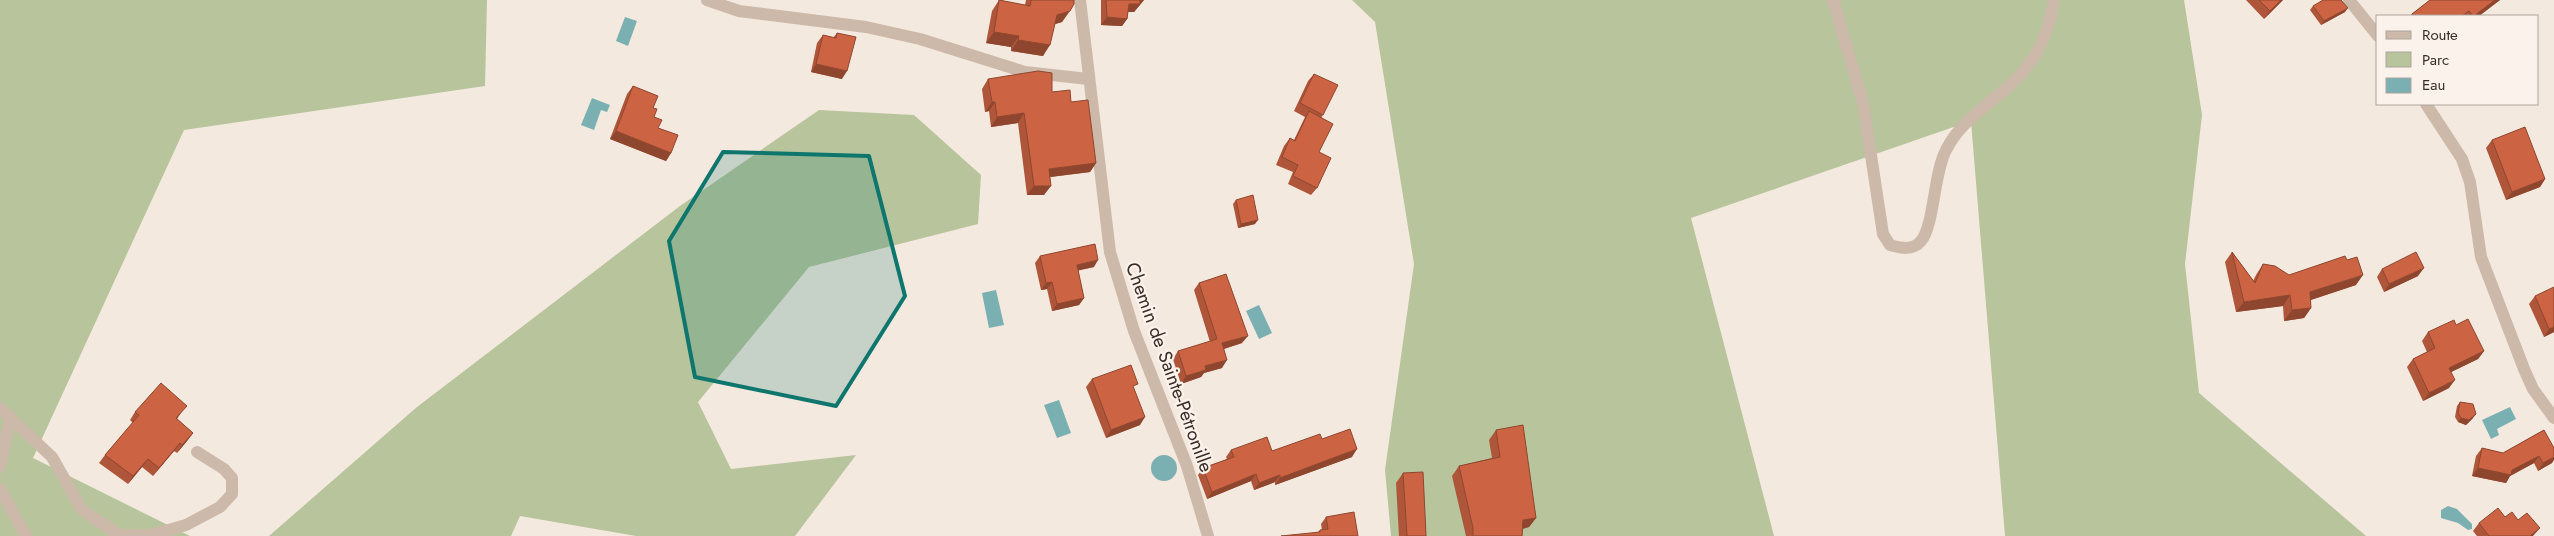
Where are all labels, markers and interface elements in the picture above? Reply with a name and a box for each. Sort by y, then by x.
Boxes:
legend [2376,15,2539,105]
text: Route [2422,24,2458,46]
text: Parc [2422,49,2449,71]
text: Eau [2422,74,2445,96]
street label: Chemin de Sainte-Pétronille [1119,258,1220,476]

